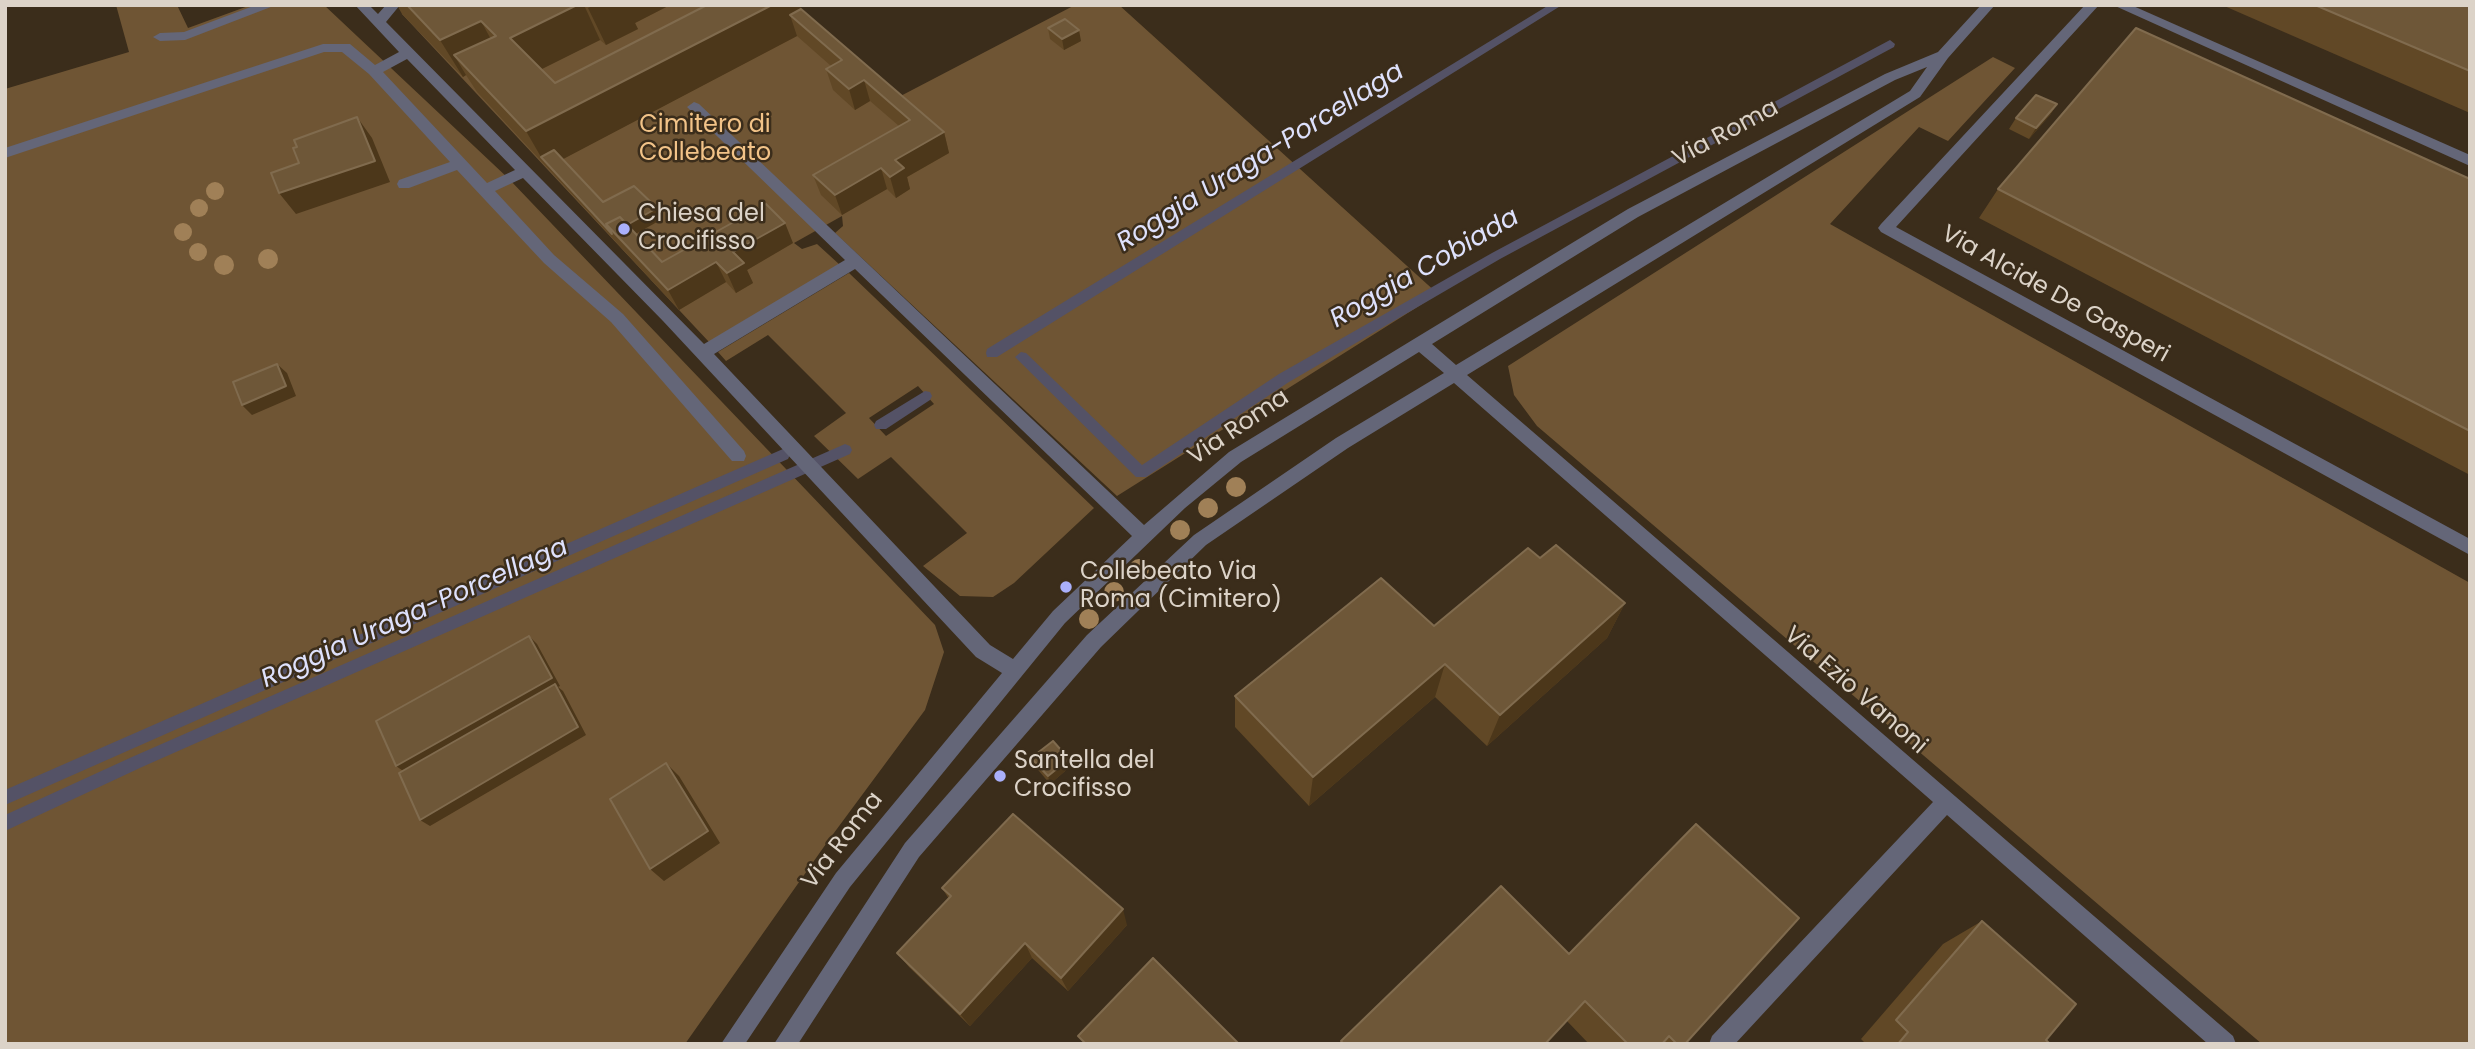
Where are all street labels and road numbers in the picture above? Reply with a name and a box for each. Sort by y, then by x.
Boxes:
street label: Via Roma [1668,94,1784,174]
street label: Via Alcide De Gasperi [1936,220,2174,370]
street label: Via Roma [1183,384,1295,472]
street label: Via Ezio Vanoni [1778,621,1932,761]
street label: Via Roma [796,787,890,895]

